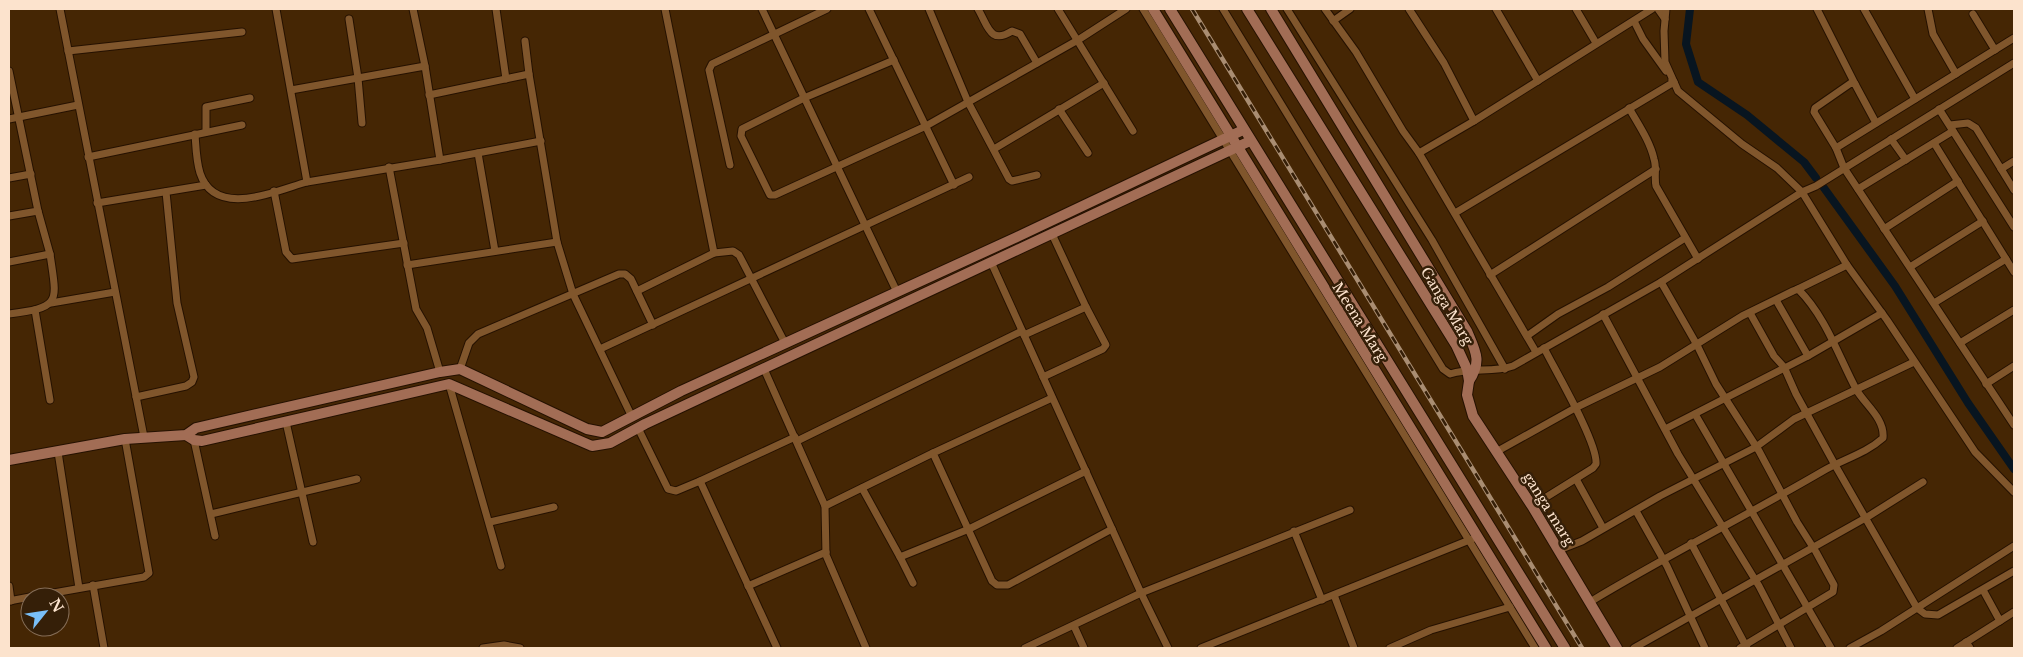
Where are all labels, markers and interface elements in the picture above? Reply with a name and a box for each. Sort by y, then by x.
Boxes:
street label: Ganga Marg [1417,264,1478,349]
street label: Meena Marg [1328,279,1392,366]
street label: ganga marg [1519,469,1579,550]
north arrow [20,587,70,637]
text: N [45,595,67,616]

